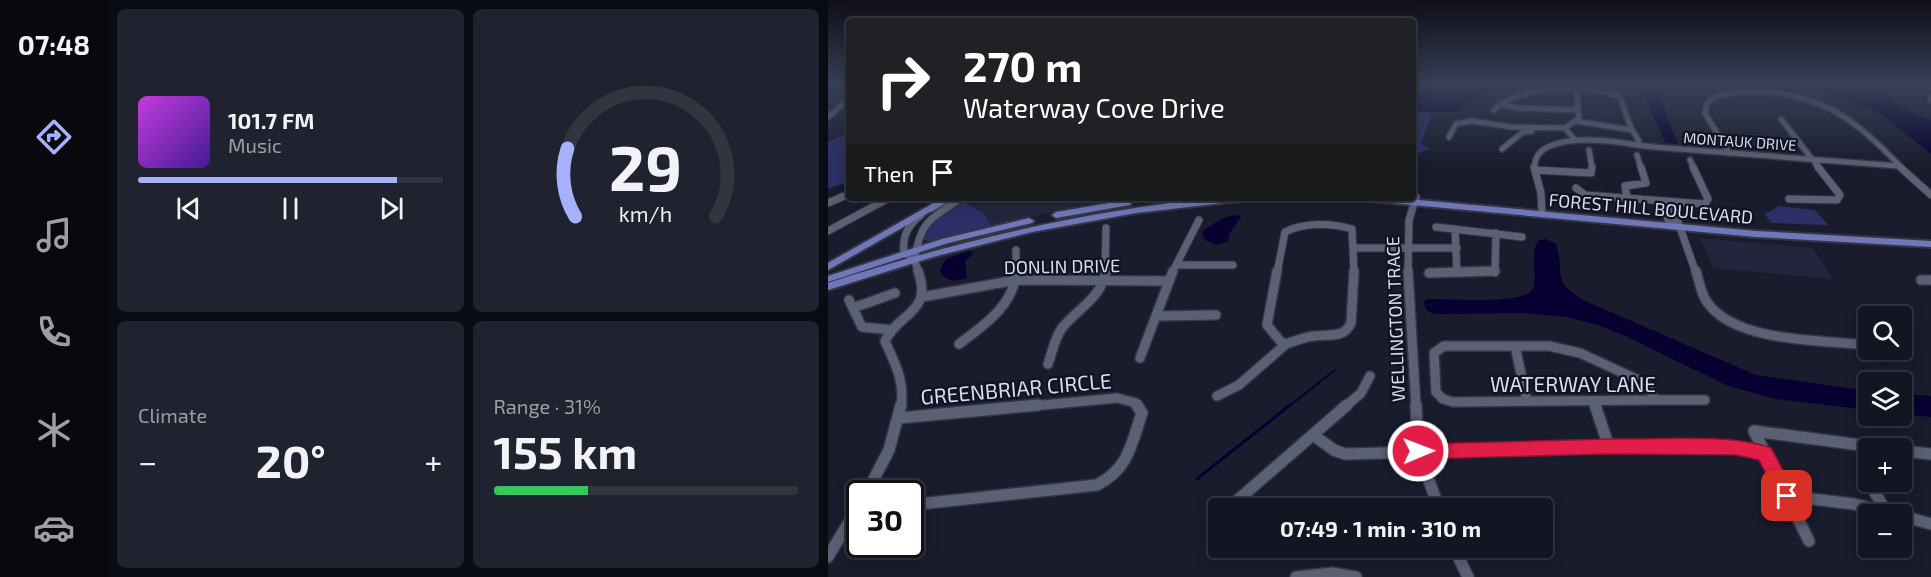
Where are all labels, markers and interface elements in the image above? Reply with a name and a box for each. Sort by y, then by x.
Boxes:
text: 07:48 [18,28,90,60]
text: 270 m [963,40,1082,90]
icon: right [864,42,942,120]
text: Waterway Cove Drive [963,91,1225,123]
text: 101.7 FM [228,107,314,133]
icon: directions [33,116,75,158]
street label: MONTAUK DRIVE [1683,128,1797,154]
text: 29 [609,130,682,205]
text: Music [228,133,282,157]
icon: arrive [926,156,959,189]
text: Then [864,160,914,186]
street label: FOREST HILL BOULEVARD [1548,188,1754,228]
icon: previous [172,192,205,225]
icon: pause [274,192,307,225]
icon: next [375,192,408,225]
text: km/h [619,202,672,227]
icon: music [33,214,75,256]
street label: WELLINGTON TRACE [1381,236,1409,402]
street label: DONLIN DRIVE [1004,254,1120,278]
map controls [1858,306,1912,558]
button: search [1858,306,1912,360]
icon: phone [33,311,75,353]
street label: GREENBRIAR CIRCLE [919,367,1113,409]
street label: WATERWAY LANE [1490,371,1656,396]
button: layers [1858,372,1912,426]
text: Range · 31% [494,394,601,418]
text: Climate [138,403,207,427]
icon: climate [33,409,75,451]
position arrow [1386,419,1450,483]
text: 155 km [494,424,637,478]
text: 20° [256,433,326,487]
button: + [1858,438,1912,492]
text: − [138,441,157,481]
text: + [424,441,443,481]
pin [1761,470,1812,521]
icon: arrive [1770,479,1803,512]
speed limit sign: 30 [846,480,924,558]
button: − [1858,504,1912,558]
icon: car [33,507,75,549]
text: 07:49 · 1 min · 310 m [1280,515,1481,541]

